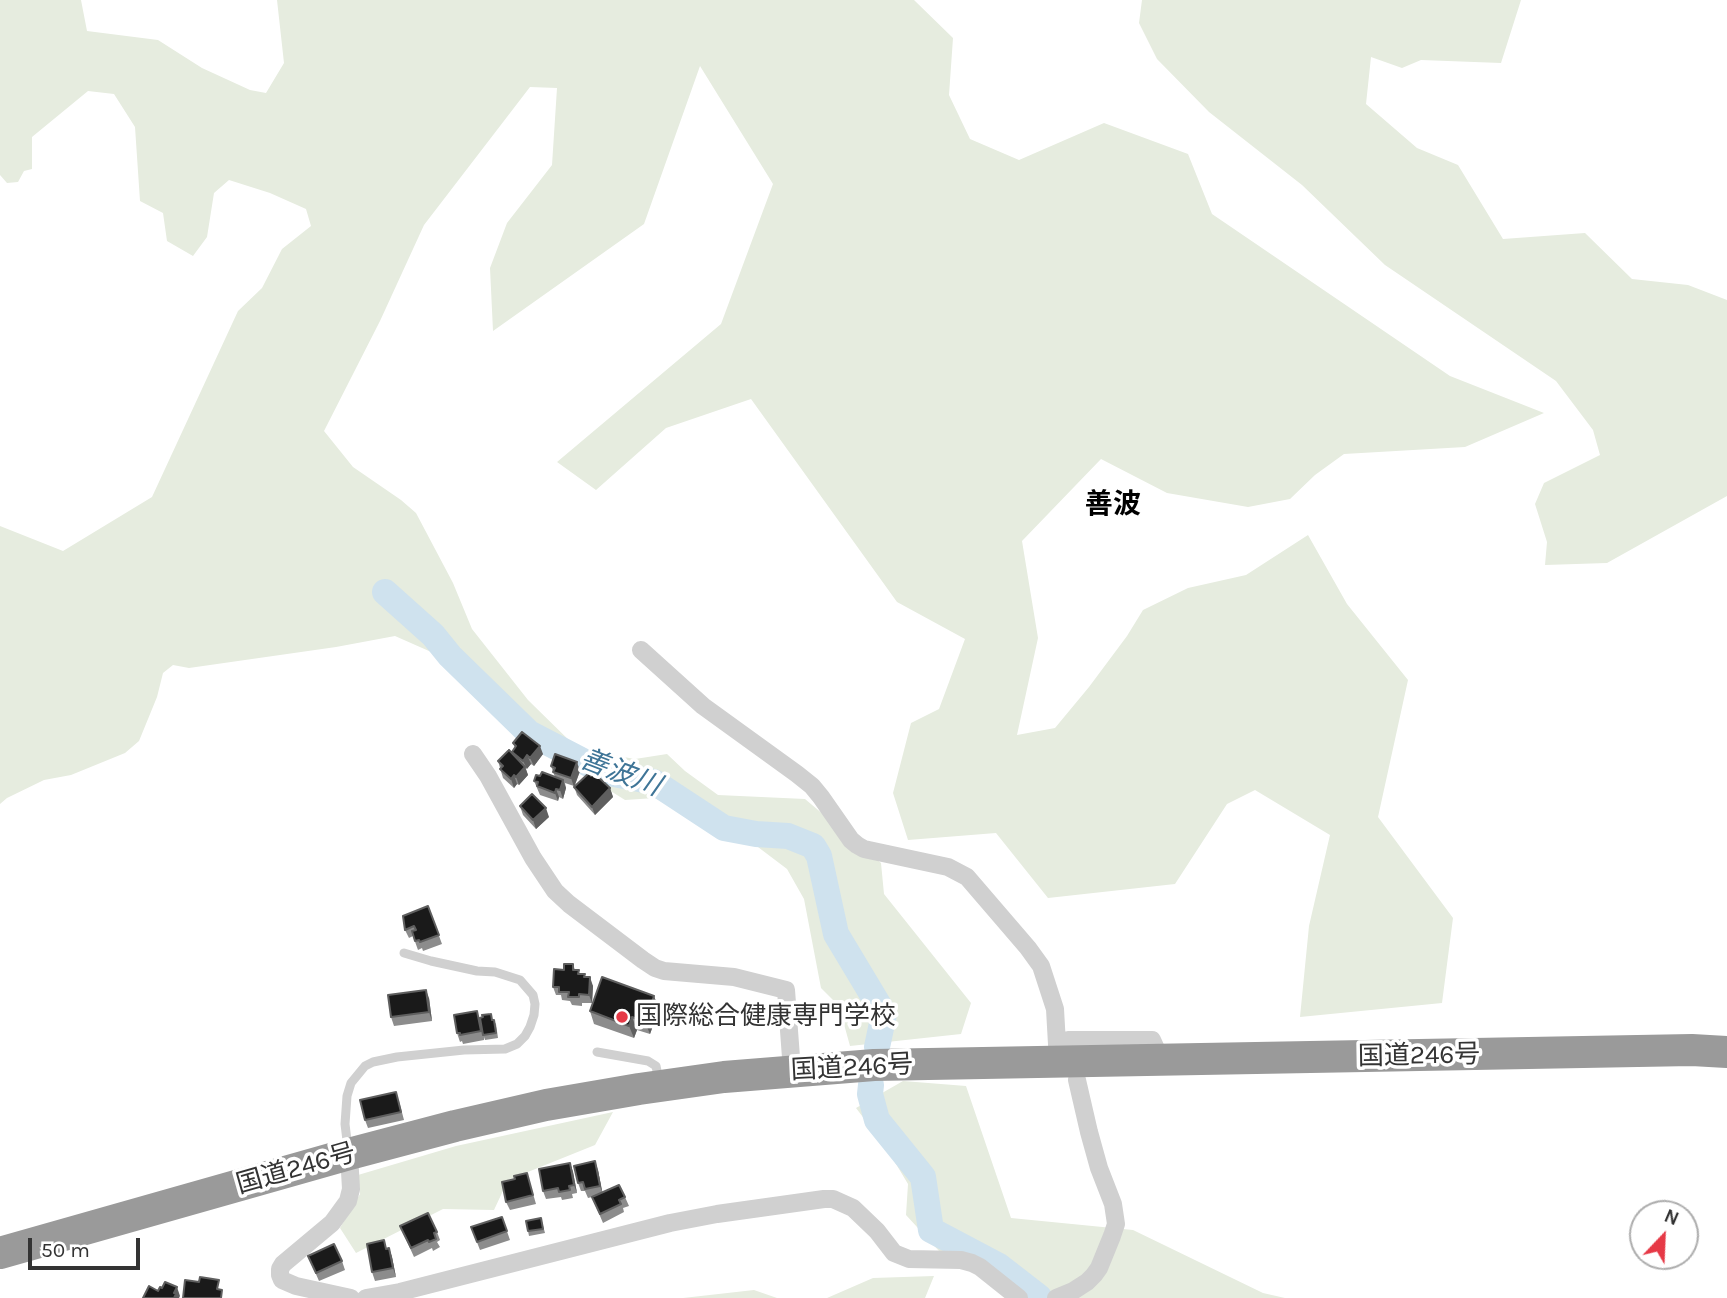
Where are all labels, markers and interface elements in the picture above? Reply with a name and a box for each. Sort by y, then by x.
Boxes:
district label: 善波 [1085,488,1141,522]
water label: 善波川 [575,742,665,804]
place label: 国際総合健康専門学校 [636,1001,896,1033]
marker: 国際総合健康専門学校 [614,1009,630,1025]
street label: 国道246号 [1358,1039,1480,1073]
street label: 国道246号 [790,1049,914,1087]
street label: 国道246号 [233,1137,359,1201]
north arrow [1629,1200,1699,1270]
text: N [1661,1205,1682,1230]
scale bar [32,1224,144,1268]
text: 50 m [41,1238,90,1262]

